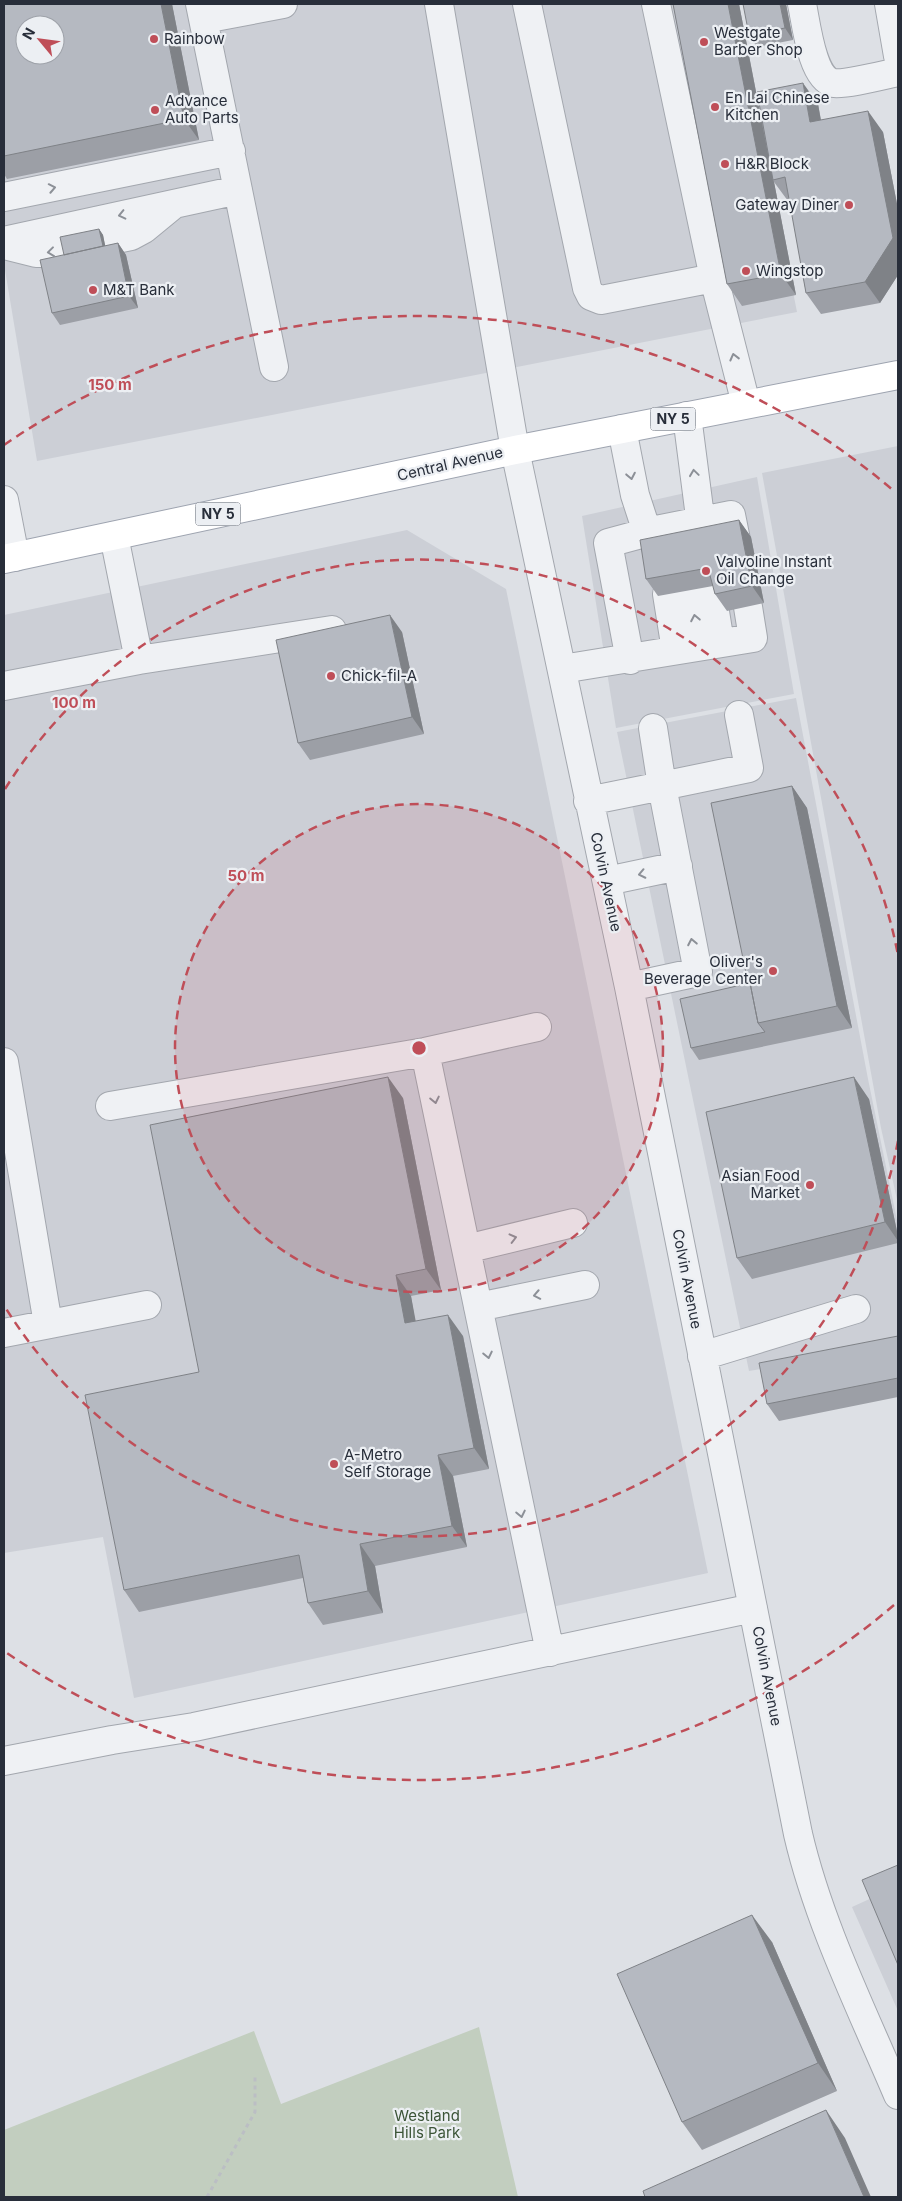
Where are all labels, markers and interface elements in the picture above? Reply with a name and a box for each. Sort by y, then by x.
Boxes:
north arrow [15,15,65,65]
place label: Westgate Barber Shop [714,23,803,59]
text: N [18,25,38,42]
place label: Rainbow [164,29,225,48]
marker: Rainbow [148,33,160,45]
marker: Westgate Barber Shop [698,36,710,48]
place label: En Lai Chinese Kitchen [725,88,830,124]
place label: Advance Auto Parts [165,91,239,127]
marker: En Lai Chinese Kitchen [709,101,721,113]
marker: Advance Auto Parts [149,104,161,116]
place label: H&R Block [735,154,810,173]
marker: H&R Block [719,158,731,170]
one-way arrow [47,183,56,193]
place label: Gateway Diner [735,195,839,214]
marker: Gateway Diner [843,199,855,211]
one-way arrow [118,209,127,220]
one-way arrow [47,246,55,257]
place label: Wingstop [756,261,823,280]
marker: Wingstop [740,265,752,277]
place label: M&T Bank [103,280,175,299]
marker: M&T Bank [87,284,99,296]
one-way arrow [729,353,740,362]
text: 150 m [88,375,132,394]
road number: NY 5 [650,408,696,430]
street label: Central Avenue [395,442,505,485]
one-way arrow [689,469,700,477]
one-way arrow [625,472,636,481]
road number: NY 5 [196,502,240,526]
place label: Valvoline Instant Oil Change [716,552,832,588]
marker: Valvoline Instant Oil Change [700,565,712,577]
one-way arrow [690,614,700,622]
place label: Chick-fil-A [341,666,417,685]
marker: Chick-fil-A [325,670,337,682]
text: 100 m [52,693,96,712]
street label: Colvin Avenue [587,830,626,934]
text: 50 m [228,866,264,885]
one-way arrow [638,868,647,878]
one-way arrow [687,937,698,946]
place label: Oliver's Beverage Center [644,952,763,988]
marker: Oliver's Beverage Center [767,965,779,977]
centre of rings [410,1039,428,1057]
one-way arrow [429,1095,439,1104]
place label: Asian Food Market [721,1166,800,1202]
marker: Asian Food Market [804,1179,816,1191]
street label: Colvin Avenue [668,1227,706,1331]
one-way arrow [509,1233,518,1244]
one-way arrow [533,1289,541,1300]
one-way arrow [482,1350,493,1359]
place label: A-Metro Self Storage [344,1445,431,1481]
marker: A-Metro Self Storage [328,1458,340,1470]
one-way arrow [515,1509,526,1518]
street label: Colvin Avenue [748,1624,786,1728]
park label: Westland Hills Park [394,2106,461,2142]

